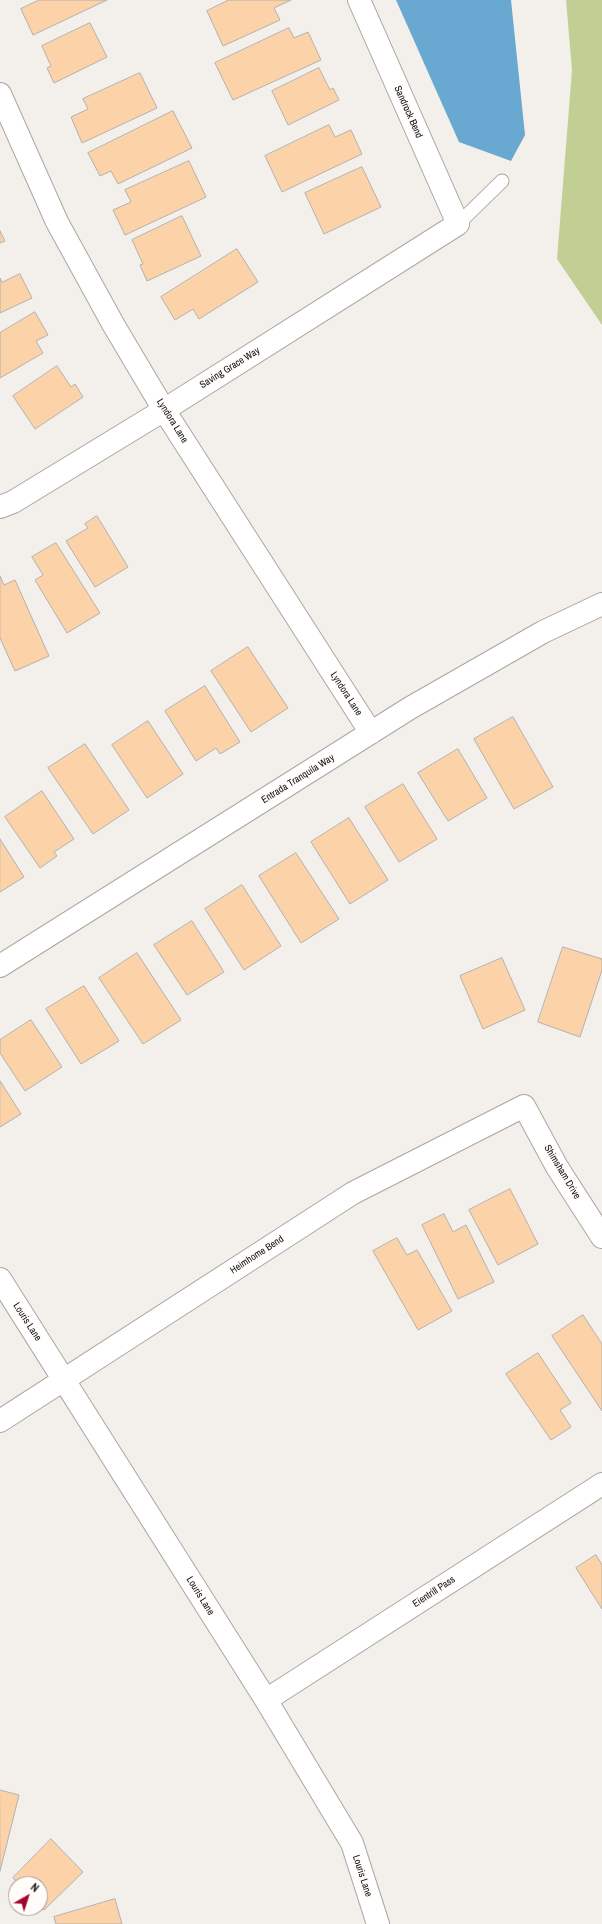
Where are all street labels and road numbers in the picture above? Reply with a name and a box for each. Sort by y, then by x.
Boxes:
street label: Sandrock Bend [391,84,425,140]
street label: Saving Grace Way [198,345,262,391]
street label: Lyndora Lane [154,397,190,445]
street label: Lyndora Lane [327,670,365,718]
street label: Entrada Tranquila Way [259,752,337,806]
street label: Shimsham Drive [541,1143,583,1201]
street label: Heimhome Bend [228,1233,286,1277]
street label: Louris Lane [10,1301,44,1343]
street label: Louris Lane [183,1574,217,1618]
street label: Eientrill Pass [410,1574,458,1610]
street label: Louris Lane [350,1854,374,1898]

